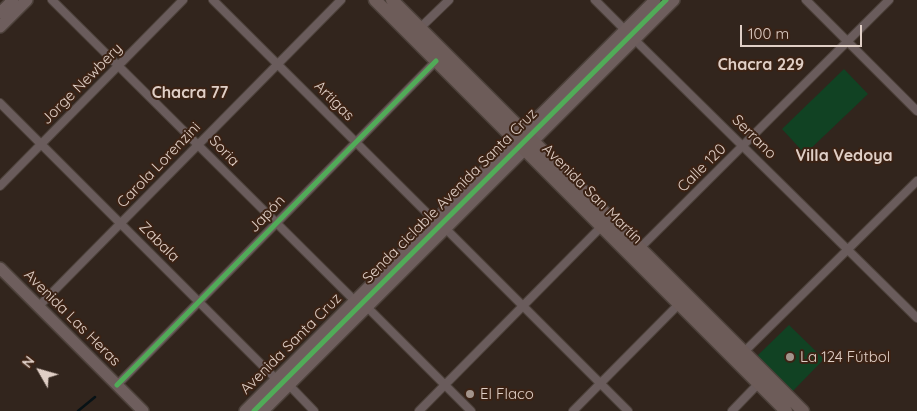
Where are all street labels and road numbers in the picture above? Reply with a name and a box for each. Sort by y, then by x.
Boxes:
street label: Jorge Newbery [38,40,126,128]
street label: Artigas [310,77,358,125]
street label: Senda ciclable Avenida Santa Cruz [359,105,541,287]
street label: Serrano [728,111,780,163]
street label: Carola Lorenzini [114,118,204,212]
street label: Soria [205,132,243,170]
street label: Avenida San Martín [538,140,646,248]
street label: Calle 120 [674,140,730,196]
street label: Japón [245,192,289,236]
street label: Zabala [135,218,183,266]
street label: Avenida Las Heras [20,266,124,370]
street label: Avenida Santa Cruz [237,290,345,398]

